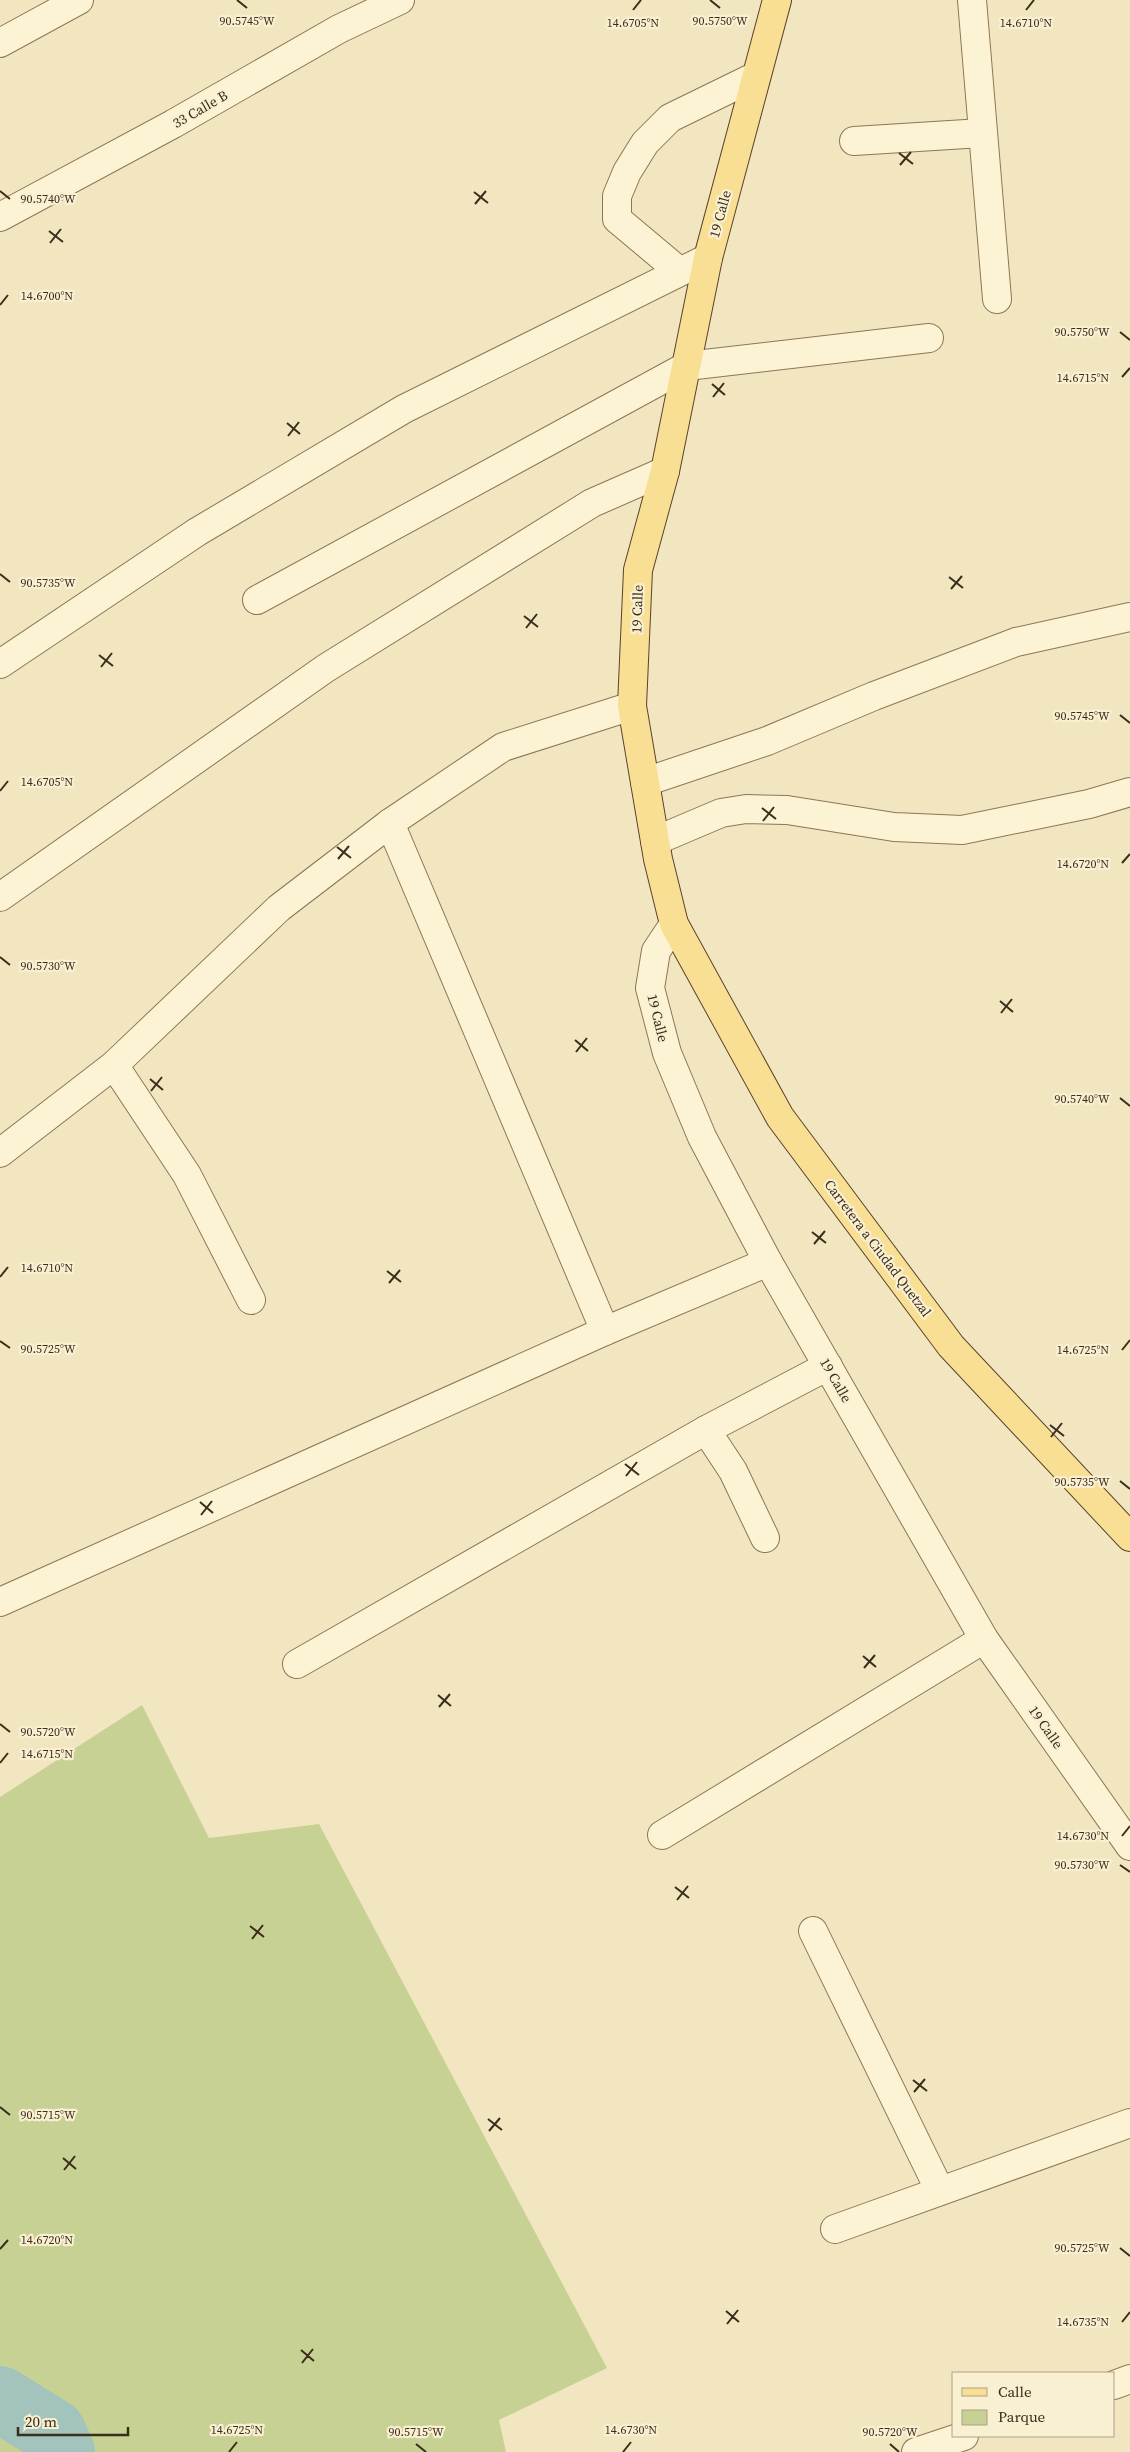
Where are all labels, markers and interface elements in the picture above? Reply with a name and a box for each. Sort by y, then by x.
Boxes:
text: 90.5745°W [219,13,275,29]
text: 90.5750°W [692,13,748,29]
text: 14.6705°N [607,15,659,31]
text: 14.6710°N [1000,15,1052,31]
street label: 33 Calle B [169,85,231,133]
street label: 19 Calle [704,188,736,240]
text: 90.5740°W [20,191,76,207]
text: 14.6700°N [21,288,73,304]
text: 90.5750°W [1054,324,1110,340]
text: 14.6715°N [1057,370,1109,386]
text: 90.5735°W [20,575,76,591]
street label: 19 Calle [626,584,648,634]
text: 90.5745°W [1054,708,1110,724]
text: 14.6705°N [21,774,73,790]
text: 14.6720°N [1057,856,1109,872]
text: 90.5730°W [20,958,76,974]
street label: 19 Calle [642,992,674,1044]
text: 90.5740°W [1054,1091,1110,1107]
street label: Carretera a Ciudad Quetzal [820,1175,936,1321]
text: 14.6710°N [21,1260,73,1276]
text: 90.5725°W [20,1341,76,1357]
text: 14.6725°N [1057,1342,1109,1358]
street label: 19 Calle [815,1354,857,1406]
text: 90.5735°W [1054,1474,1110,1490]
street label: 19 Calle [1024,1701,1068,1753]
text: 90.5720°W [20,1724,76,1740]
text: 14.6715°N [21,1746,73,1762]
text: 14.6730°N [1057,1828,1109,1844]
text: 90.5730°W [1054,1857,1110,1873]
text: 90.5715°W [20,2107,76,2123]
text: 14.6720°N [21,2232,73,2248]
text: 90.5725°W [1054,2240,1110,2256]
text: 14.6735°N [1057,2314,1109,2330]
legend [952,2372,1115,2437]
text: Calle [998,2381,1032,2402]
scale bar [18,2404,128,2436]
text: Parque [998,2406,1046,2427]
text: 20 m [25,2411,57,2432]
text: 14.6725°N [211,2422,263,2438]
text: 14.6730°N [605,2422,657,2438]
text: 90.5715°W [388,2424,444,2440]
text: 90.5720°W [862,2424,918,2440]

